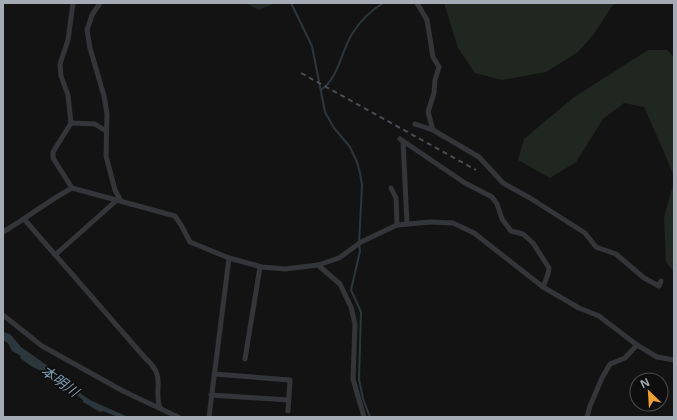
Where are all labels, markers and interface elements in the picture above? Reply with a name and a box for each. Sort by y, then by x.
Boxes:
water label: 本明川 [38,361,84,402]
north arrow [629,372,669,412]
text: N [637,374,652,391]

